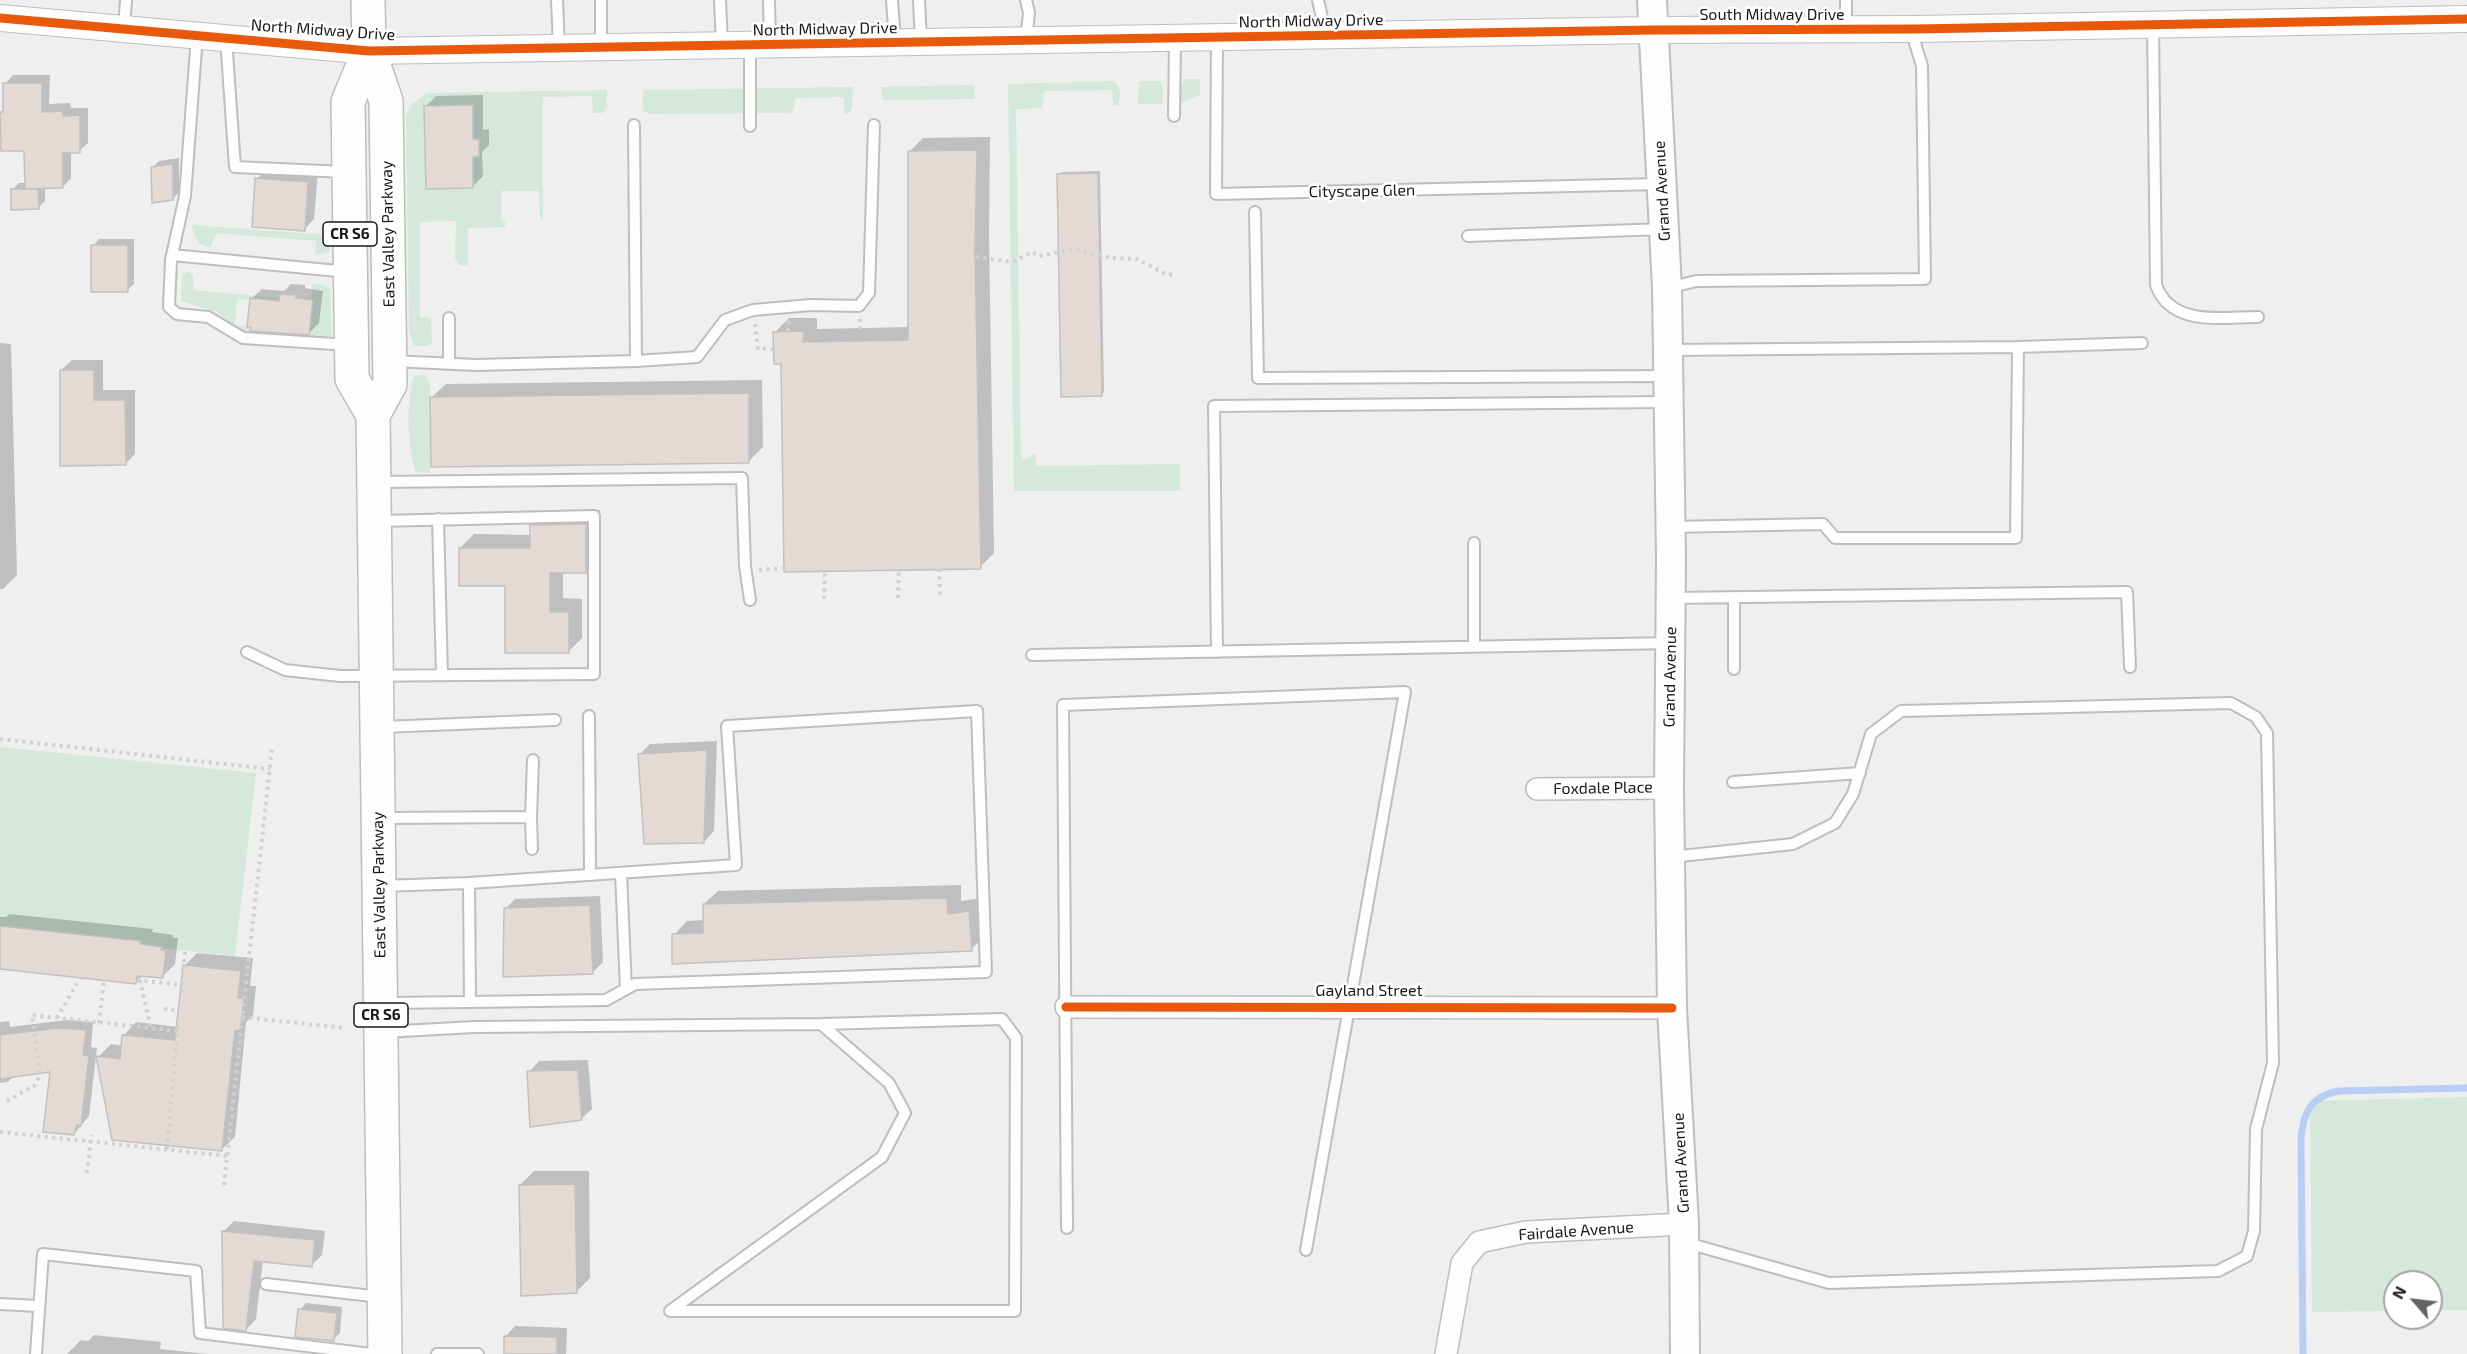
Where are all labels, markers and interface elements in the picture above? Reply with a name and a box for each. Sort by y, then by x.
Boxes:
street label: South Midway Drive [1699,5,1845,25]
street label: North Midway Drive [1238,10,1384,32]
street label: North Midway Drive [250,15,396,45]
street label: North Midway Drive [752,18,898,40]
street label: Grand Avenue [1650,140,1674,242]
street label: East Valley Parkway [377,160,399,308]
street label: Cityscape Glen [1309,180,1415,202]
road number: CR S6 [323,222,377,246]
street label: Grand Avenue [1660,626,1680,728]
street label: Foxdale Place [1553,778,1653,798]
street label: East Valley Parkway [368,811,390,959]
street label: Gayland Street [1315,981,1423,1001]
road number: CR S6 [354,1003,408,1027]
street label: Grand Avenue [1669,1112,1693,1214]
street label: Fairdale Avenue [1518,1217,1634,1245]
north arrow [2383,1270,2443,1330]
text: N [2387,1283,2410,1302]

